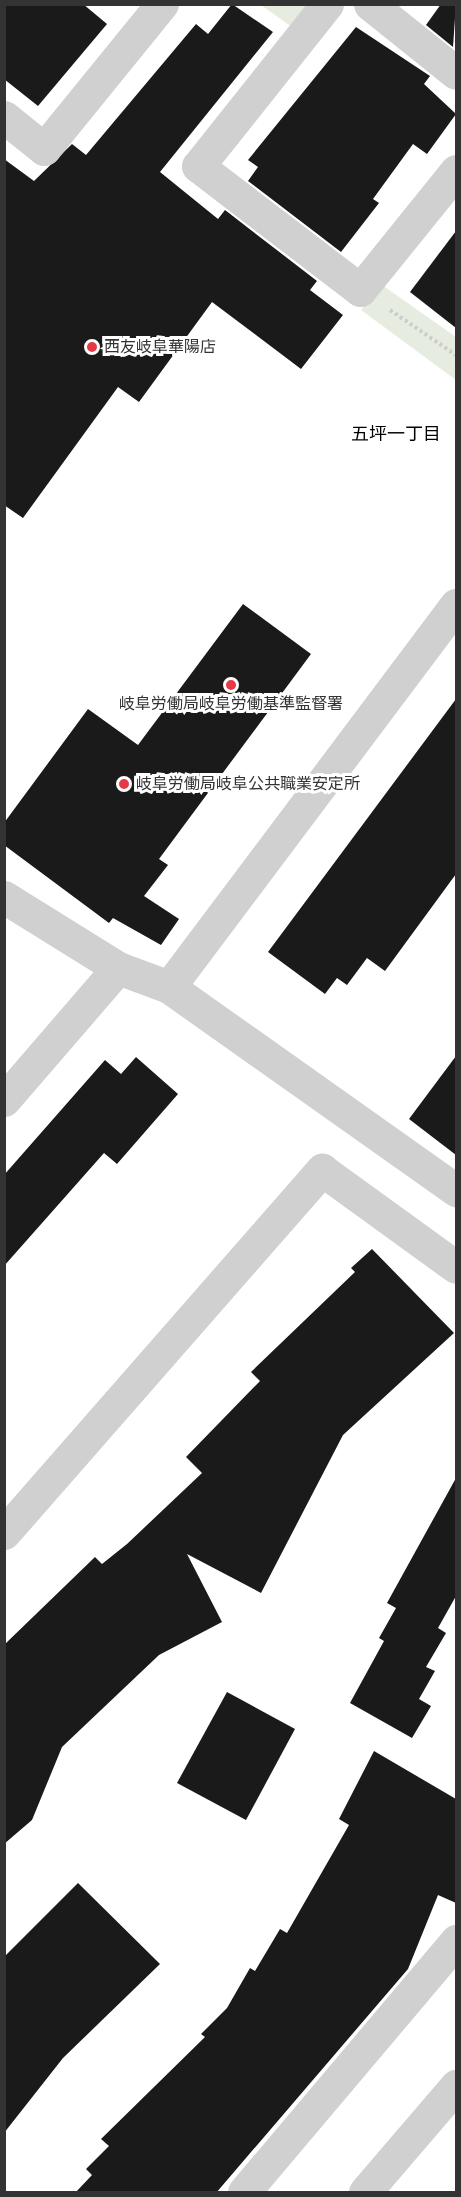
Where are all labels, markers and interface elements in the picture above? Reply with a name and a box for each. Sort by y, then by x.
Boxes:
place label: 西友岐阜華陽店 [104,337,216,357]
marker: 西友岐阜華陽店 [85,340,99,354]
district label: 五坪一丁目 [351,423,441,445]
marker: 岐阜労働局岐阜労働基準監督署 [224,678,238,692]
place label: 岐阜労働局岐阜労働基準監督署 [119,694,343,714]
place label: 岐阜労働局岐阜公共職業安定所 [136,774,360,794]
marker: 岐阜労働局岐阜公共職業安定所 [117,777,131,791]

